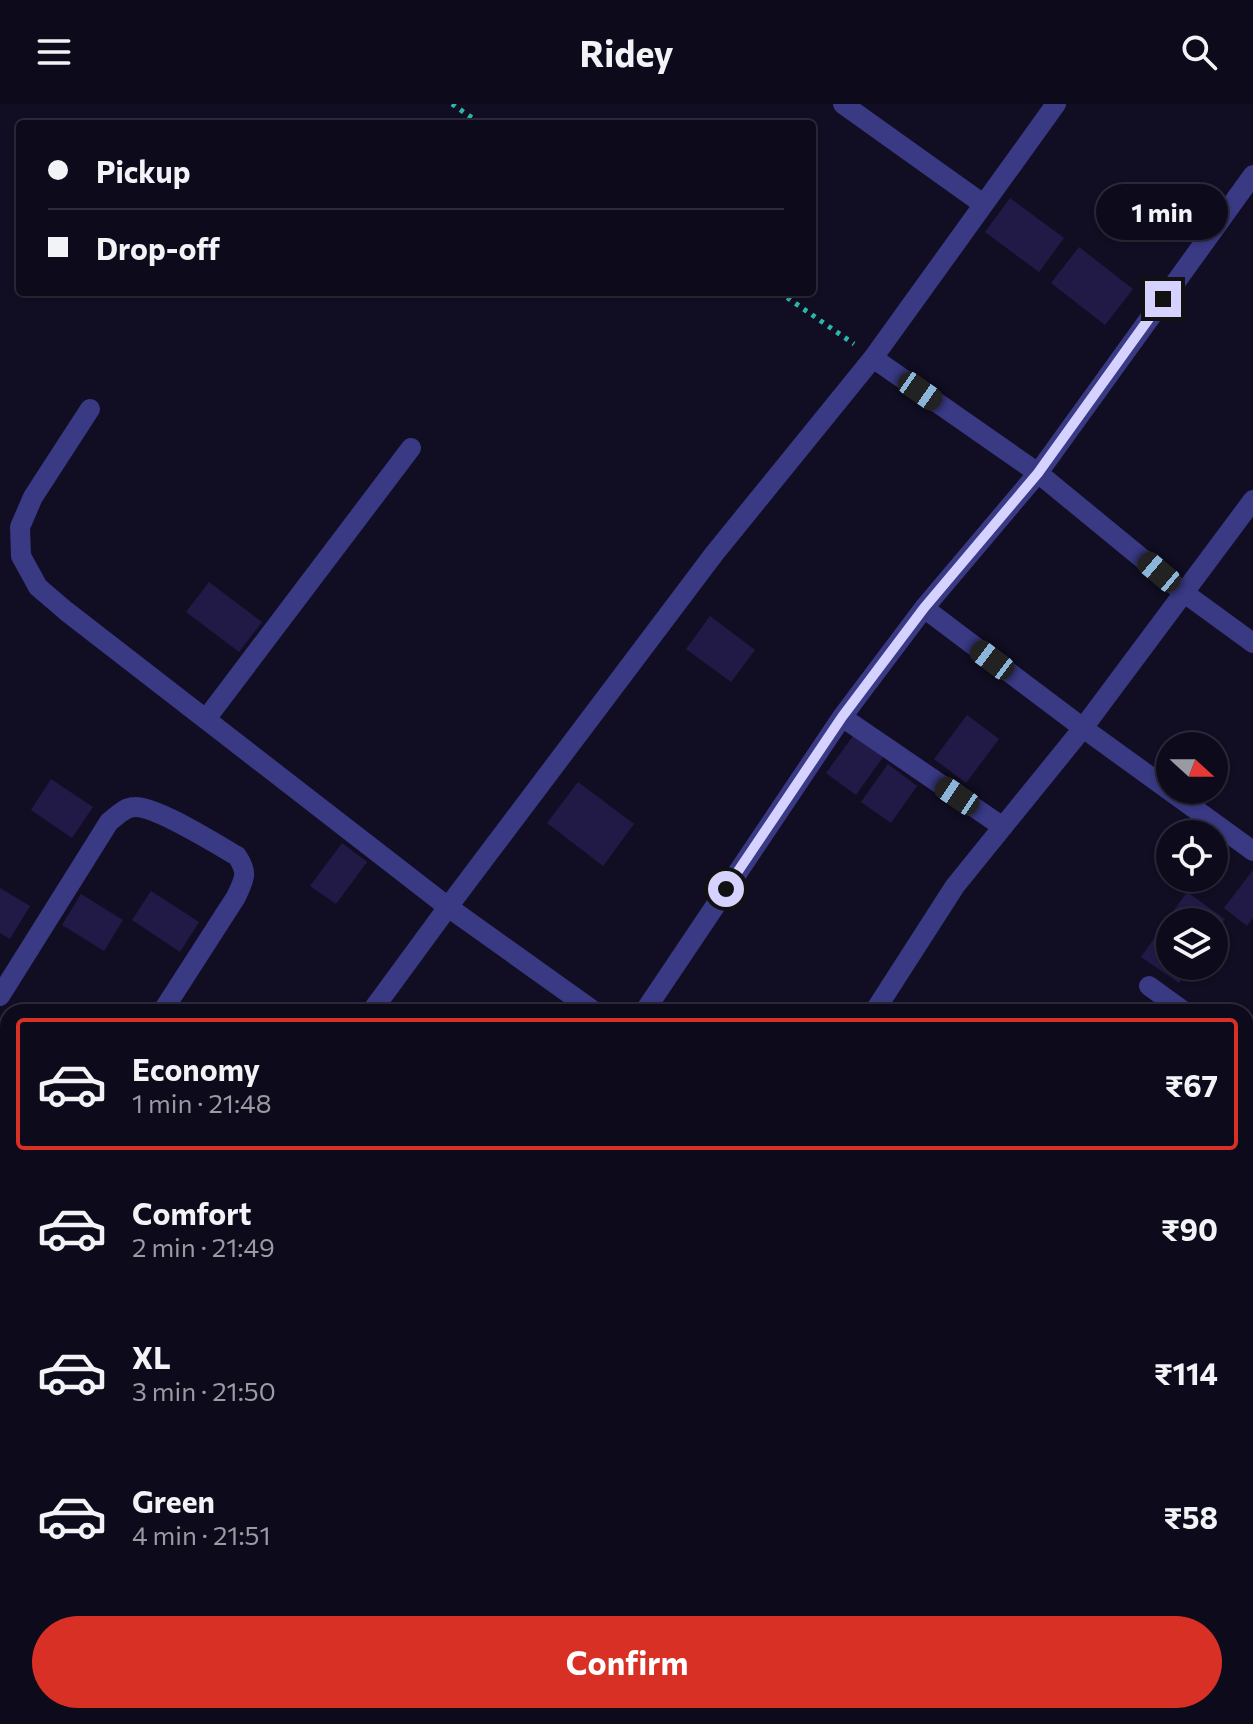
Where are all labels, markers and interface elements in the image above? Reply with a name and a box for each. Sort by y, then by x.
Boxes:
icon: menu [32,30,76,74]
text: Ridey [579,30,674,74]
icon: search [1177,30,1221,74]
text: Pickup [96,152,190,189]
callout: 1 min [1097,183,1229,239]
text: 1 min [1131,196,1193,227]
text: Drop-off [96,229,220,266]
route end [1145,281,1181,317]
car [893,367,947,415]
car [1133,547,1185,597]
car [966,636,1018,684]
north arrow [1156,732,1228,804]
map controls [1156,732,1228,980]
car [930,773,984,819]
button: locate [1156,820,1228,892]
route start [708,871,744,907]
button: layers [1156,908,1228,980]
icon: car [36,1048,108,1120]
text: Economy [132,1050,260,1087]
text: ₹67 [1165,1066,1218,1103]
text: 1 min · 21:48 [132,1087,272,1118]
icon: car [36,1192,108,1264]
text: Comfort [132,1194,251,1231]
text: ₹90 [1161,1210,1218,1247]
text: 2 min · 21:49 [132,1231,275,1262]
icon: car [36,1336,108,1408]
text: XL [132,1338,171,1375]
text: ₹114 [1154,1354,1218,1391]
text: 3 min · 21:50 [132,1375,276,1406]
icon: car [36,1480,108,1552]
text: Green [132,1482,215,1519]
text: ₹58 [1164,1498,1218,1535]
text: 4 min · 21:51 [132,1519,271,1550]
button: Confirm [32,1616,1222,1708]

